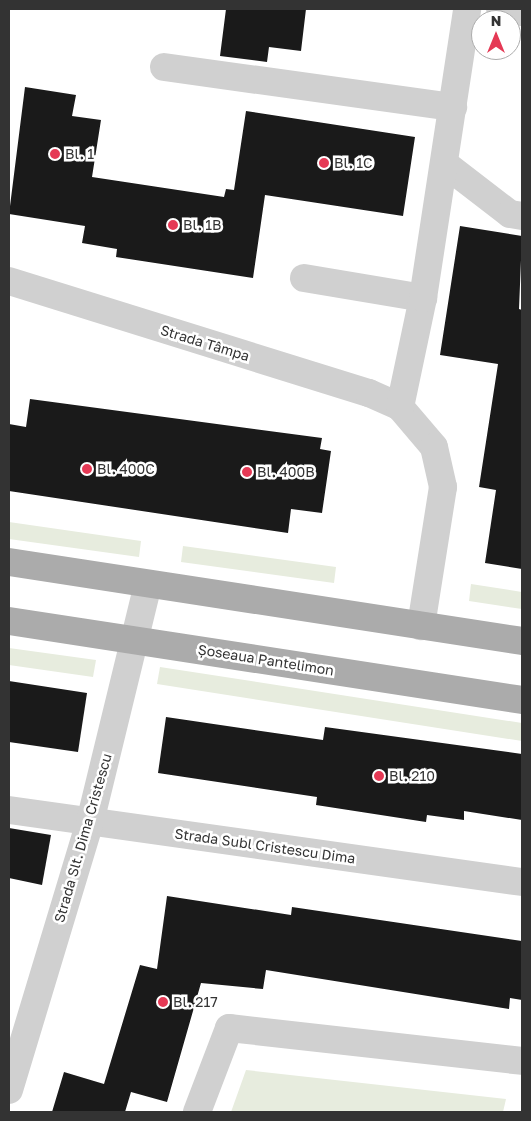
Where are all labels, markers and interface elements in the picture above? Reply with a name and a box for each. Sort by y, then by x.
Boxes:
north arrow [471,10,521,60]
text: N [491,12,501,29]
place label: Bl. 1 [65,146,94,162]
marker: Bl. 1 [49,148,61,160]
place label: Bl. 1C [334,155,373,171]
marker: Bl. 1C [318,157,330,169]
place label: Bl. 1B [183,217,221,233]
marker: Bl. 1B [167,219,179,231]
street label: Strada Tâmpa [158,321,252,365]
place label: Bl. 400C [97,461,155,477]
marker: Bl. 400C [81,463,93,475]
place label: Bl. 400B [257,464,315,480]
marker: Bl. 400B [241,466,253,478]
street label: Șoseaua Pantelimon [197,641,335,679]
street label: Strada Slt. Dima Cristescu [51,752,115,924]
place label: Bl. 210 [389,768,435,784]
marker: Bl. 210 [373,770,385,782]
street label: Strada Subl Cristescu Dima [174,825,356,867]
place label: Bl. 217 [173,994,218,1010]
marker: Bl. 217 [157,996,169,1008]

